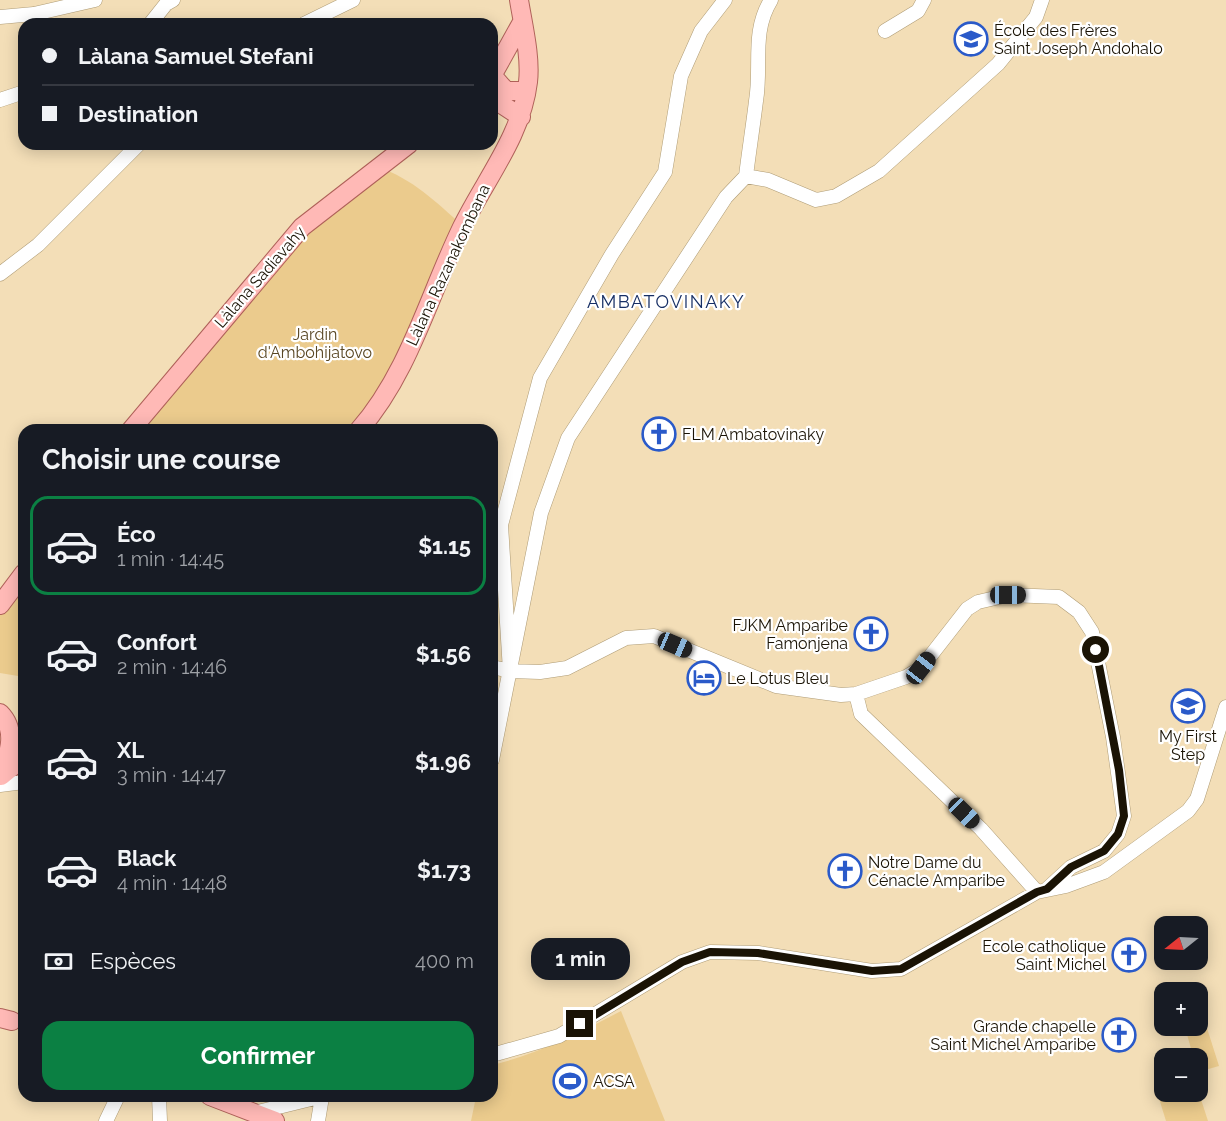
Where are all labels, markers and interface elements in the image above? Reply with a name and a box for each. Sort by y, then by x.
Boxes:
place label: École des Frères Saint Joseph Andohalo [994,20,1163,58]
school or university icon: École des Frères Saint Joseph Andohalo [953,21,989,57]
text: Làlana Samuel Stefani [78,43,314,69]
text: Destination [78,101,198,127]
street label: Làlana Razanakombana [402,181,494,349]
street label: Làlana Sadiavahy [211,222,310,332]
district label: AMBATOVINAKY [587,291,745,312]
park label: Jardin d'Ambohijatovo [258,325,372,362]
church icon: FLM Ambatovinaky [641,416,677,452]
place label: FLM Ambatovinaky [682,425,824,444]
text: Choisir une course [42,444,280,475]
icon: car [45,519,99,573]
text: Éco [117,521,156,547]
text: $1.15 [418,533,471,559]
text: 1 min · 14:45 [117,547,224,571]
car [990,586,1026,604]
place label: FJKM Amparibe Famonjena [733,616,848,653]
church icon: FJKM Amparibe Famonjena [853,616,889,652]
icon: car [45,627,99,681]
text: Confort [117,629,197,655]
car [655,630,695,660]
route start [1082,636,1109,663]
text: $1.56 [416,641,471,667]
car [903,648,939,688]
text: 2 min · 14:46 [117,655,227,679]
hotel icon: Le Lotus Bleu [686,660,722,696]
place label: Le Lotus Bleu [727,669,829,688]
school or university icon: My First Step [1170,688,1206,724]
place label: My First Step [1159,727,1218,764]
icon: car [45,735,99,789]
text: XL [117,737,144,763]
text: $1.96 [415,749,471,775]
text: 3 min · 14:47 [117,763,226,787]
car [945,794,983,832]
icon: car [45,843,99,897]
text: Black [117,845,176,871]
church icon: Notre Dame du Cénacle Amparibe [827,853,863,889]
place label: Notre Dame du Cénacle Amparibe [868,853,1005,890]
text: $1.73 [417,857,471,883]
text: 4 min · 14:48 [117,871,227,895]
north arrow [1154,916,1208,970]
map controls [1154,916,1208,1102]
callout: 1 min [530,937,630,979]
place label: Ecole catholique Saint Michel [982,937,1107,974]
church icon: Ecole catholique Saint Michel [1111,937,1147,973]
icon: cash [42,945,75,978]
text: 1 min [555,947,606,971]
text: Espèces [90,948,176,974]
text: 400 m [415,949,474,973]
button: + [1154,982,1208,1036]
route end [566,1010,593,1037]
place label: Grande chapelle Saint Michel Amparibe [930,1017,1096,1054]
church icon: Grande chapelle Saint Michel Amparibe [1101,1017,1137,1053]
button: Confirmer [42,1021,474,1090]
button: − [1154,1048,1208,1102]
sports icon: ACSA [552,1063,588,1099]
place label: ACSA [593,1072,635,1091]

